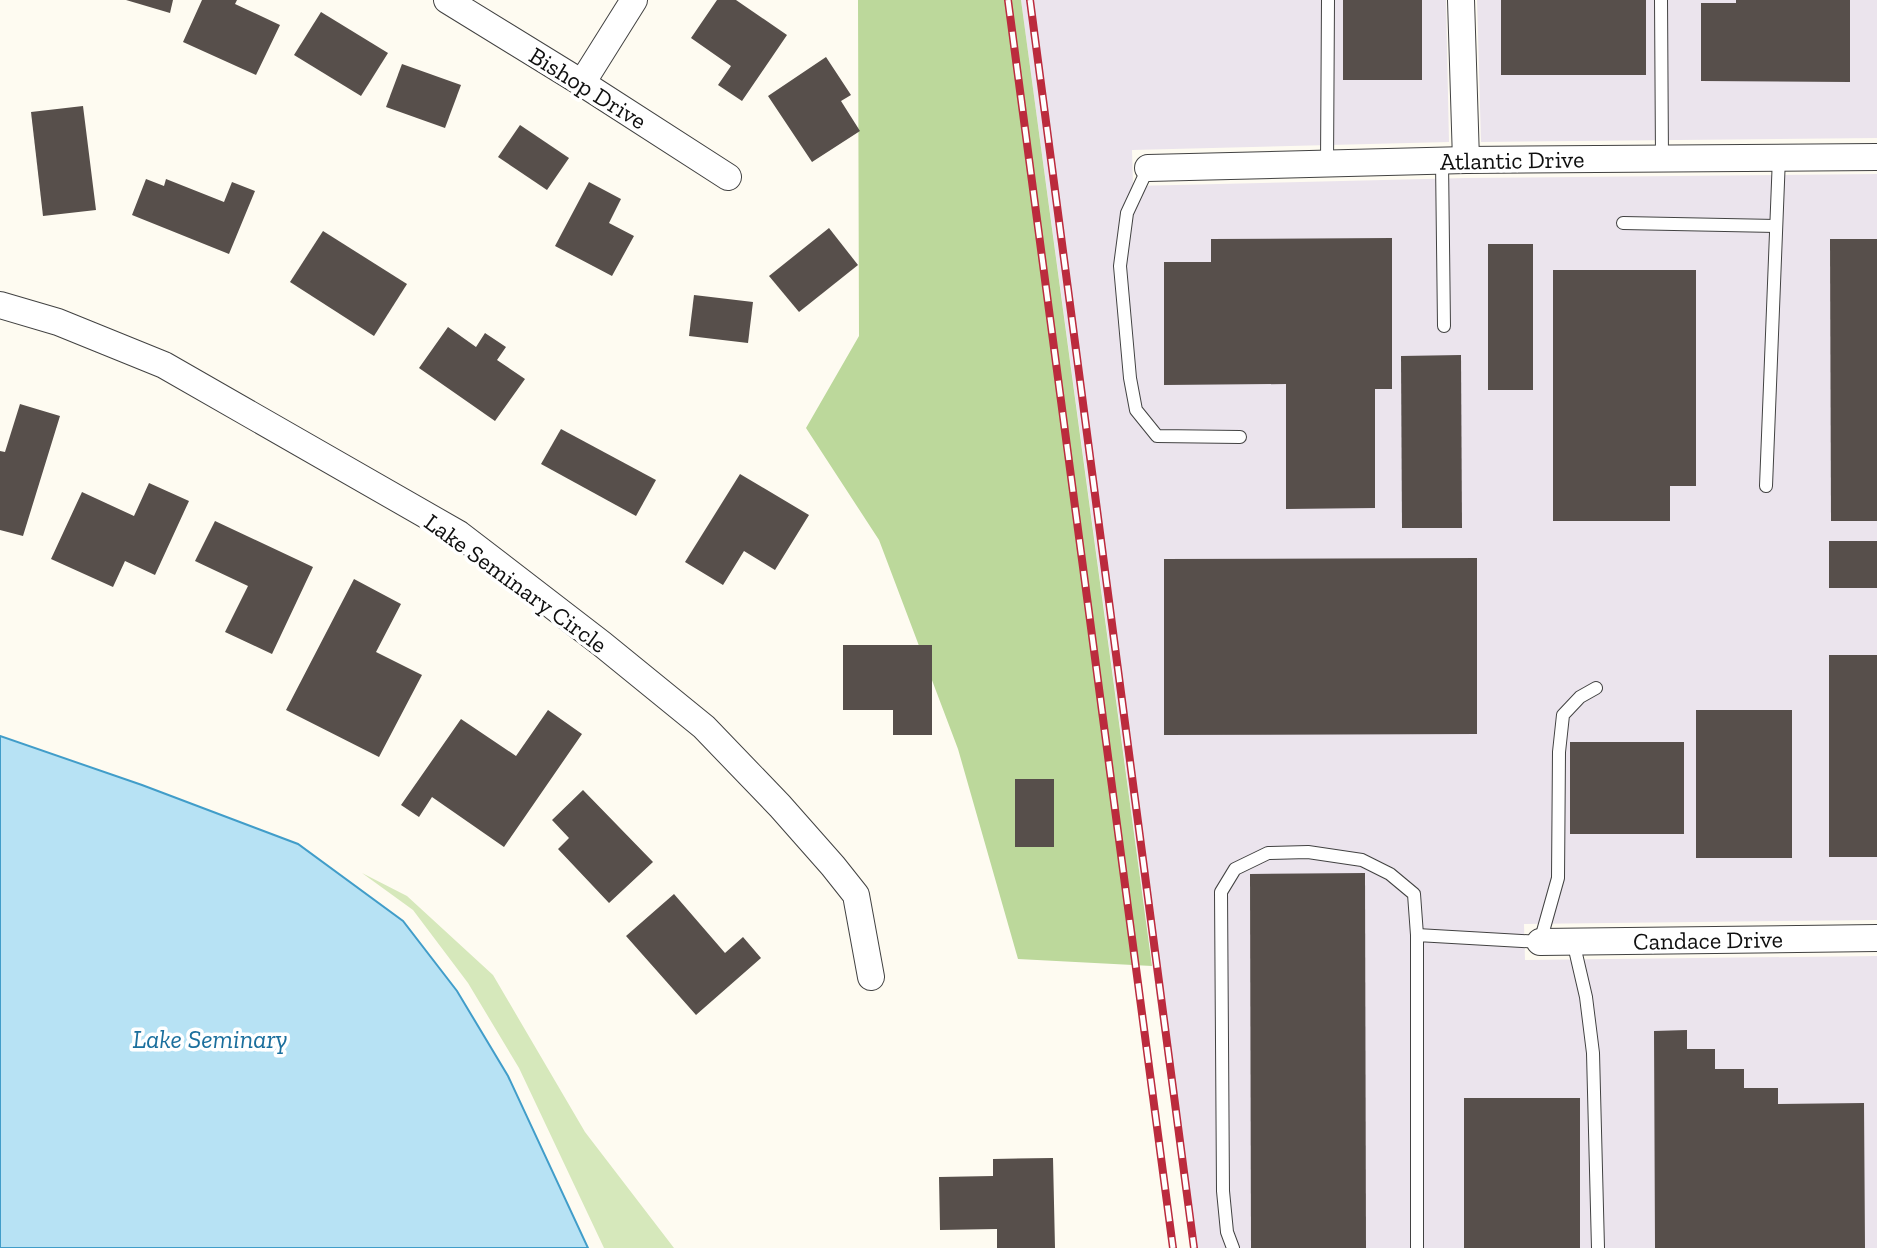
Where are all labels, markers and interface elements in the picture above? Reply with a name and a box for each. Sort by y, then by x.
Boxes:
street label: Bishop Drive [524,41,652,135]
street label: Atlantic Drive [1439,144,1585,176]
street label: Lake Seminary Circle [419,507,613,659]
street label: Candace Drive [1633,924,1783,956]
water label: Lake Seminary [132,1023,288,1055]

